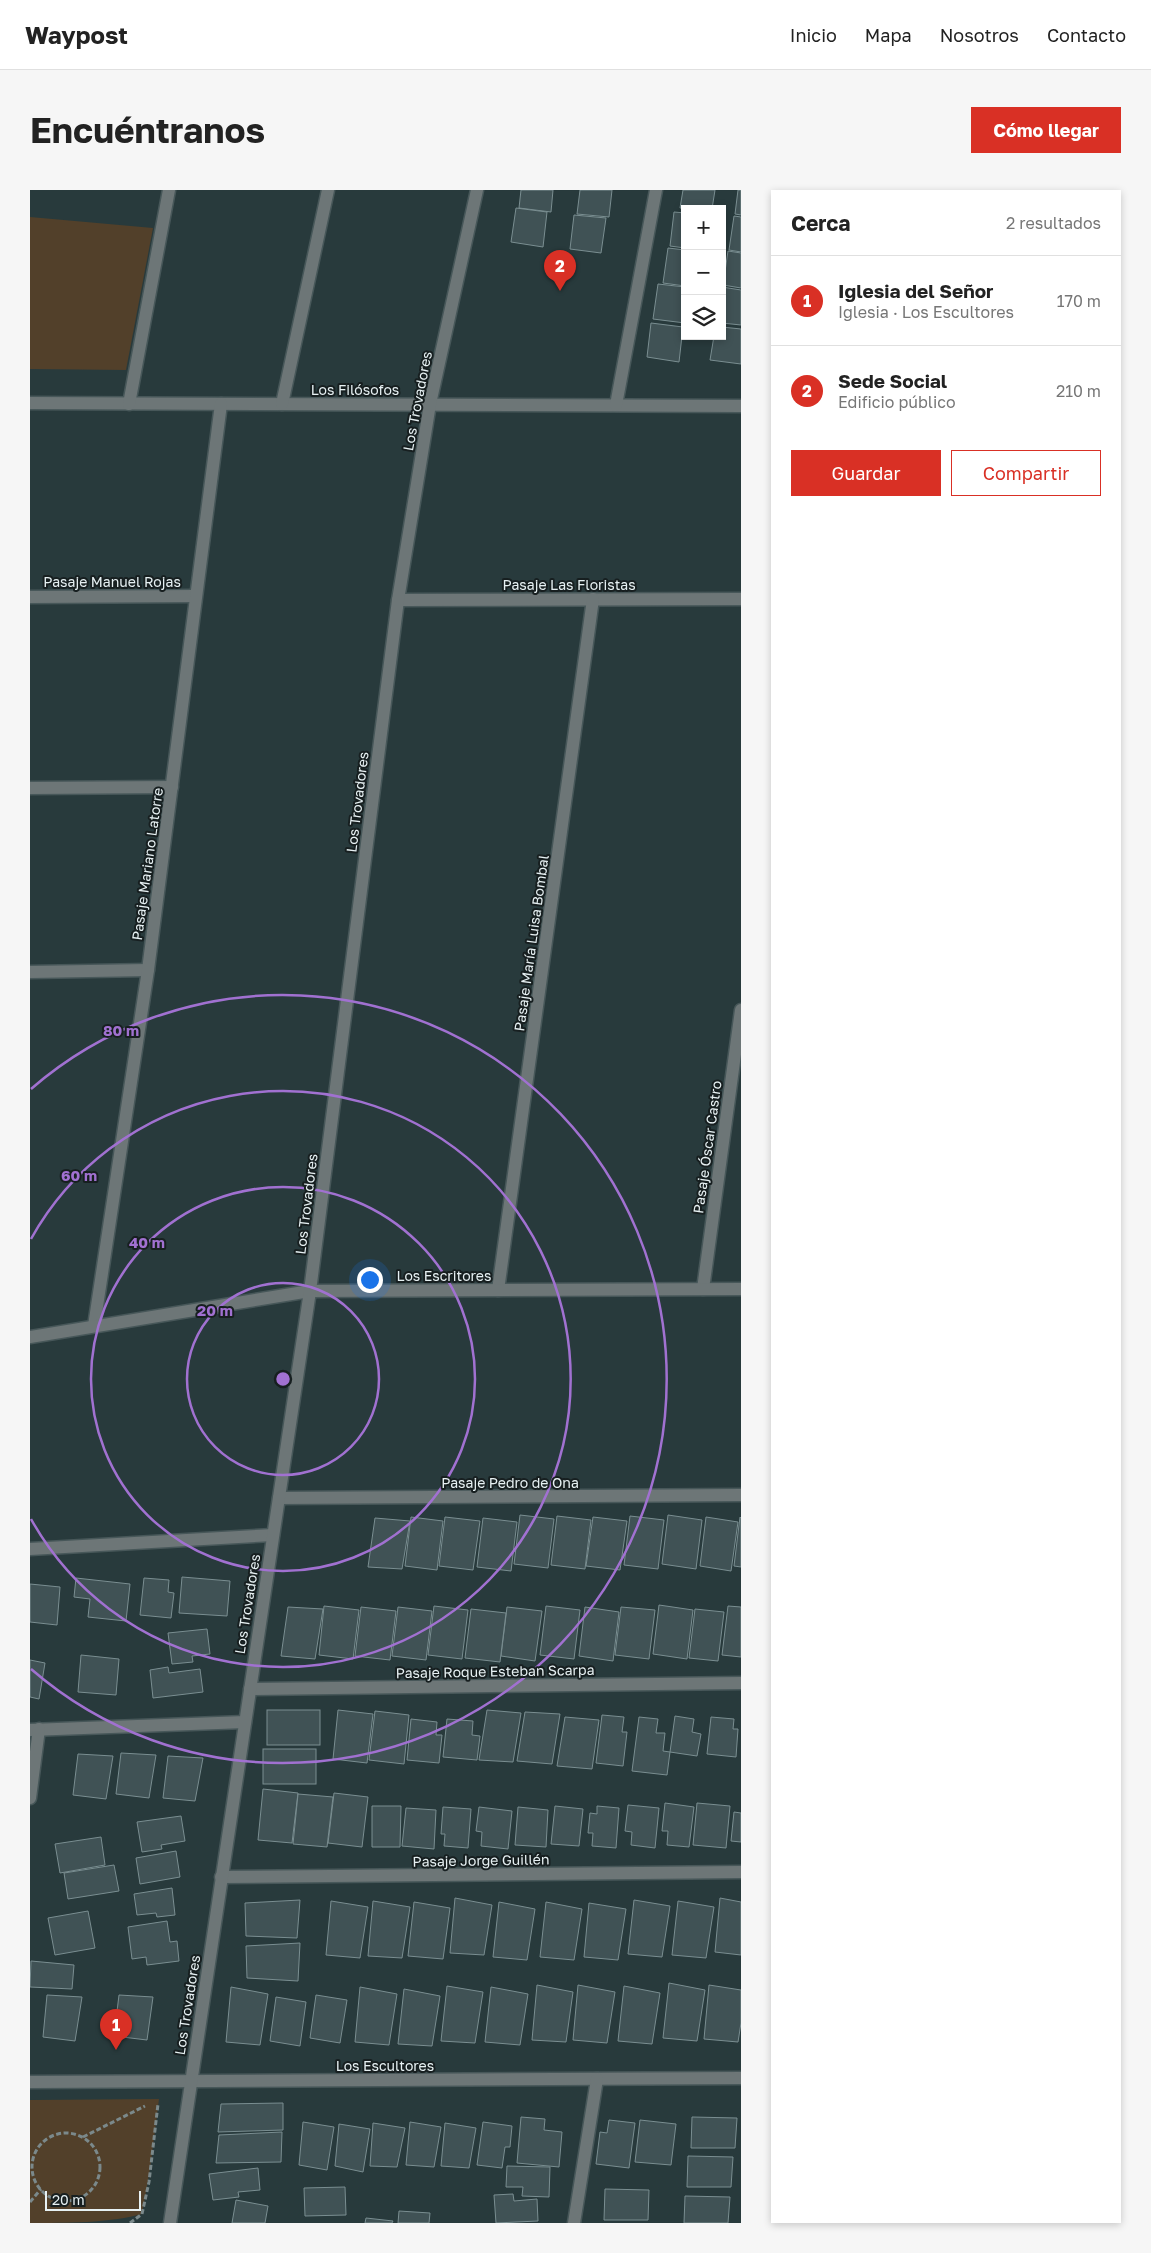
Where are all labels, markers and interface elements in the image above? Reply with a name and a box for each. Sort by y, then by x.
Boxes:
text: Waypost [25,20,128,49]
text: Inicio [790,24,837,46]
text: Mapa [865,24,912,46]
text: Nosotros [940,24,1019,46]
text: Contacto [1047,24,1126,46]
button: Cómo llegar [971,107,1121,153]
text: Encuéntranos [30,109,265,151]
map controls [681,205,726,340]
button: + [681,205,726,250]
text: Cerca [791,210,850,236]
text: 2 resultados [1006,213,1101,233]
pin: 2 [544,250,576,291]
button: − [681,250,726,295]
text: Iglesia del Señor [838,279,994,302]
text: 1 [803,291,811,311]
text: 170 m [1057,291,1101,311]
button: layers [681,295,726,340]
text: Iglesia · Los Escultores [838,302,1014,322]
street label: Los Trovadores [399,350,435,452]
text: Sede Social [838,369,947,392]
street label: Los Filósofos [311,381,399,398]
text: 2 [802,381,812,401]
text: 210 m [1056,381,1101,401]
text: Edificio público [838,392,956,412]
button: Guardar [791,450,941,496]
button: Compartir [951,450,1101,496]
street label: Pasaje Manuel Rojas [43,573,181,590]
street label: Pasaje Las Floristas [502,576,636,593]
street label: Los Trovadores [342,751,372,853]
street label: Pasaje Mariano Latorre [128,787,166,941]
street label: Pasaje María Luisa Bombal [510,854,552,1032]
text: 80 m [103,1021,139,1039]
street label: Pasaje Óscar Castro [689,1079,725,1215]
street label: Los Trovadores [291,1153,321,1255]
text: 60 m [61,1166,97,1184]
text: 40 m [129,1233,165,1251]
your location [357,1267,383,1293]
street label: Los Escritores [397,1267,491,1284]
text: 20 m [197,1301,233,1319]
centre of rings [274,1370,292,1388]
street label: Pasaje Pedro de Ona [441,1474,579,1491]
street label: Los Trovadores [231,1553,263,1655]
street label: Pasaje Roque Esteban Scarpa [395,1661,595,1681]
street label: Pasaje Jorge Guillén [412,1850,550,1870]
street label: Los Trovadores [171,1954,203,2056]
pin: 1 [100,2009,132,2050]
street label: Los Escultores [336,2057,434,2074]
scale bar [45,2188,141,2211]
text: 20 m [52,2191,85,2208]

